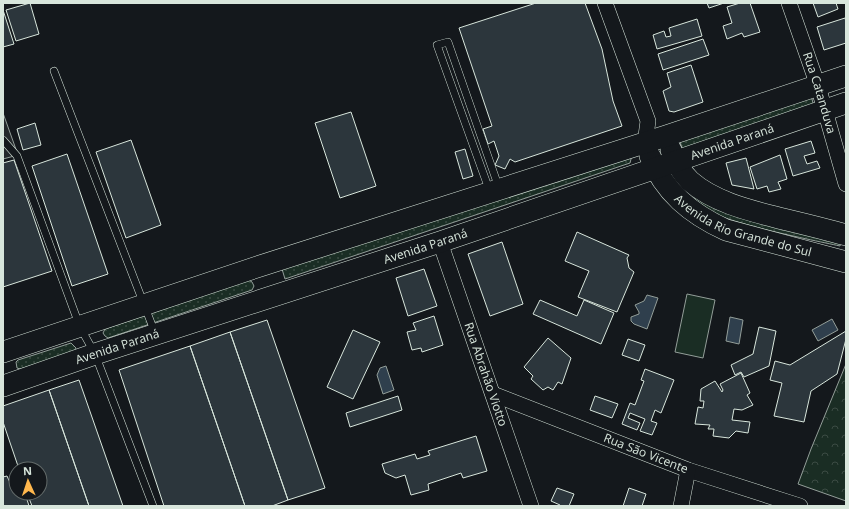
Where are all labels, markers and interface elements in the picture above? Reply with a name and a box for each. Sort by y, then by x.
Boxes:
street label: Rua Catanduva [799,50,840,136]
street label: Avenida Paraná [688,119,776,164]
street label: Avenida Rio Grande do Sul [671,190,814,260]
street label: Avenida Paraná [381,224,470,268]
street label: Rua Abrahão Viotto [460,320,512,428]
street label: Avenida Paraná [73,325,161,368]
street label: Rua São Vicente [601,429,691,477]
north arrow [8,461,48,501]
text: N [23,463,32,478]

